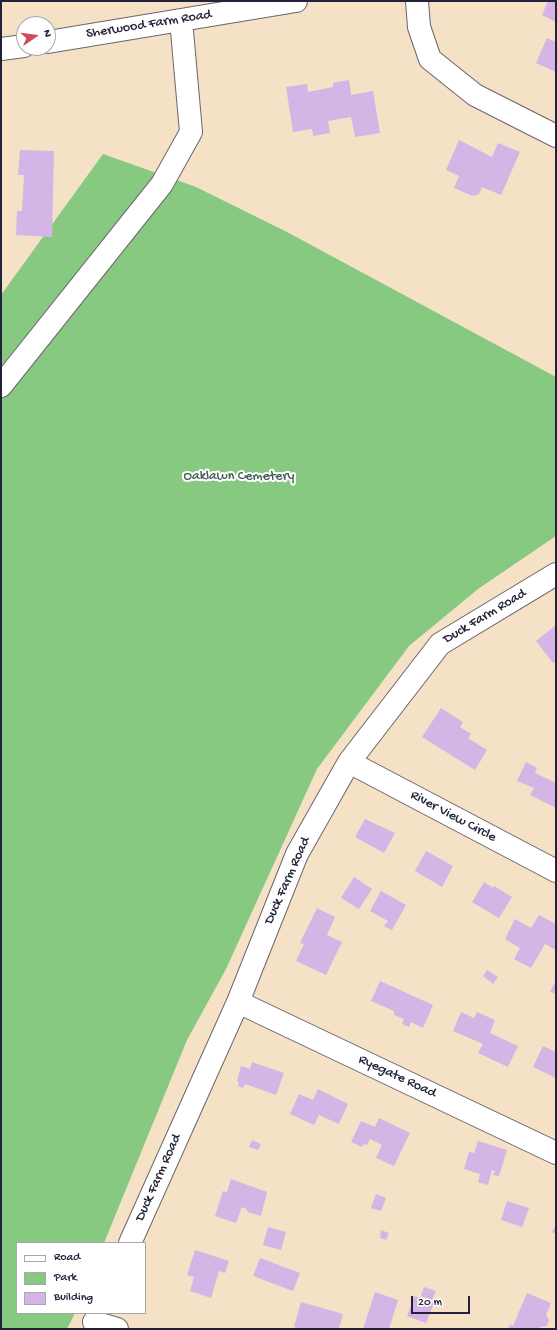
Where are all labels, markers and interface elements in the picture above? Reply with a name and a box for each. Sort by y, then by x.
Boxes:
street label: Sherwood Farm Road [85,7,213,43]
north arrow [16,16,56,56]
text: N [40,29,53,38]
park label: Oaklawn Cemetery [184,469,294,485]
street label: Duck Farm Road [440,586,530,648]
street label: River View Circle [407,787,499,847]
street label: Duck Farm Road [261,835,315,927]
street label: Ryegate Road [355,1052,439,1102]
street label: Duck Farm Road [132,1132,186,1224]
legend [16,1242,146,1314]
text: Road [54,1251,80,1265]
text: Park [54,1271,77,1285]
scale bar [413,1288,472,1314]
text: Building [54,1291,93,1305]
text: 20 m [418,1296,442,1310]

